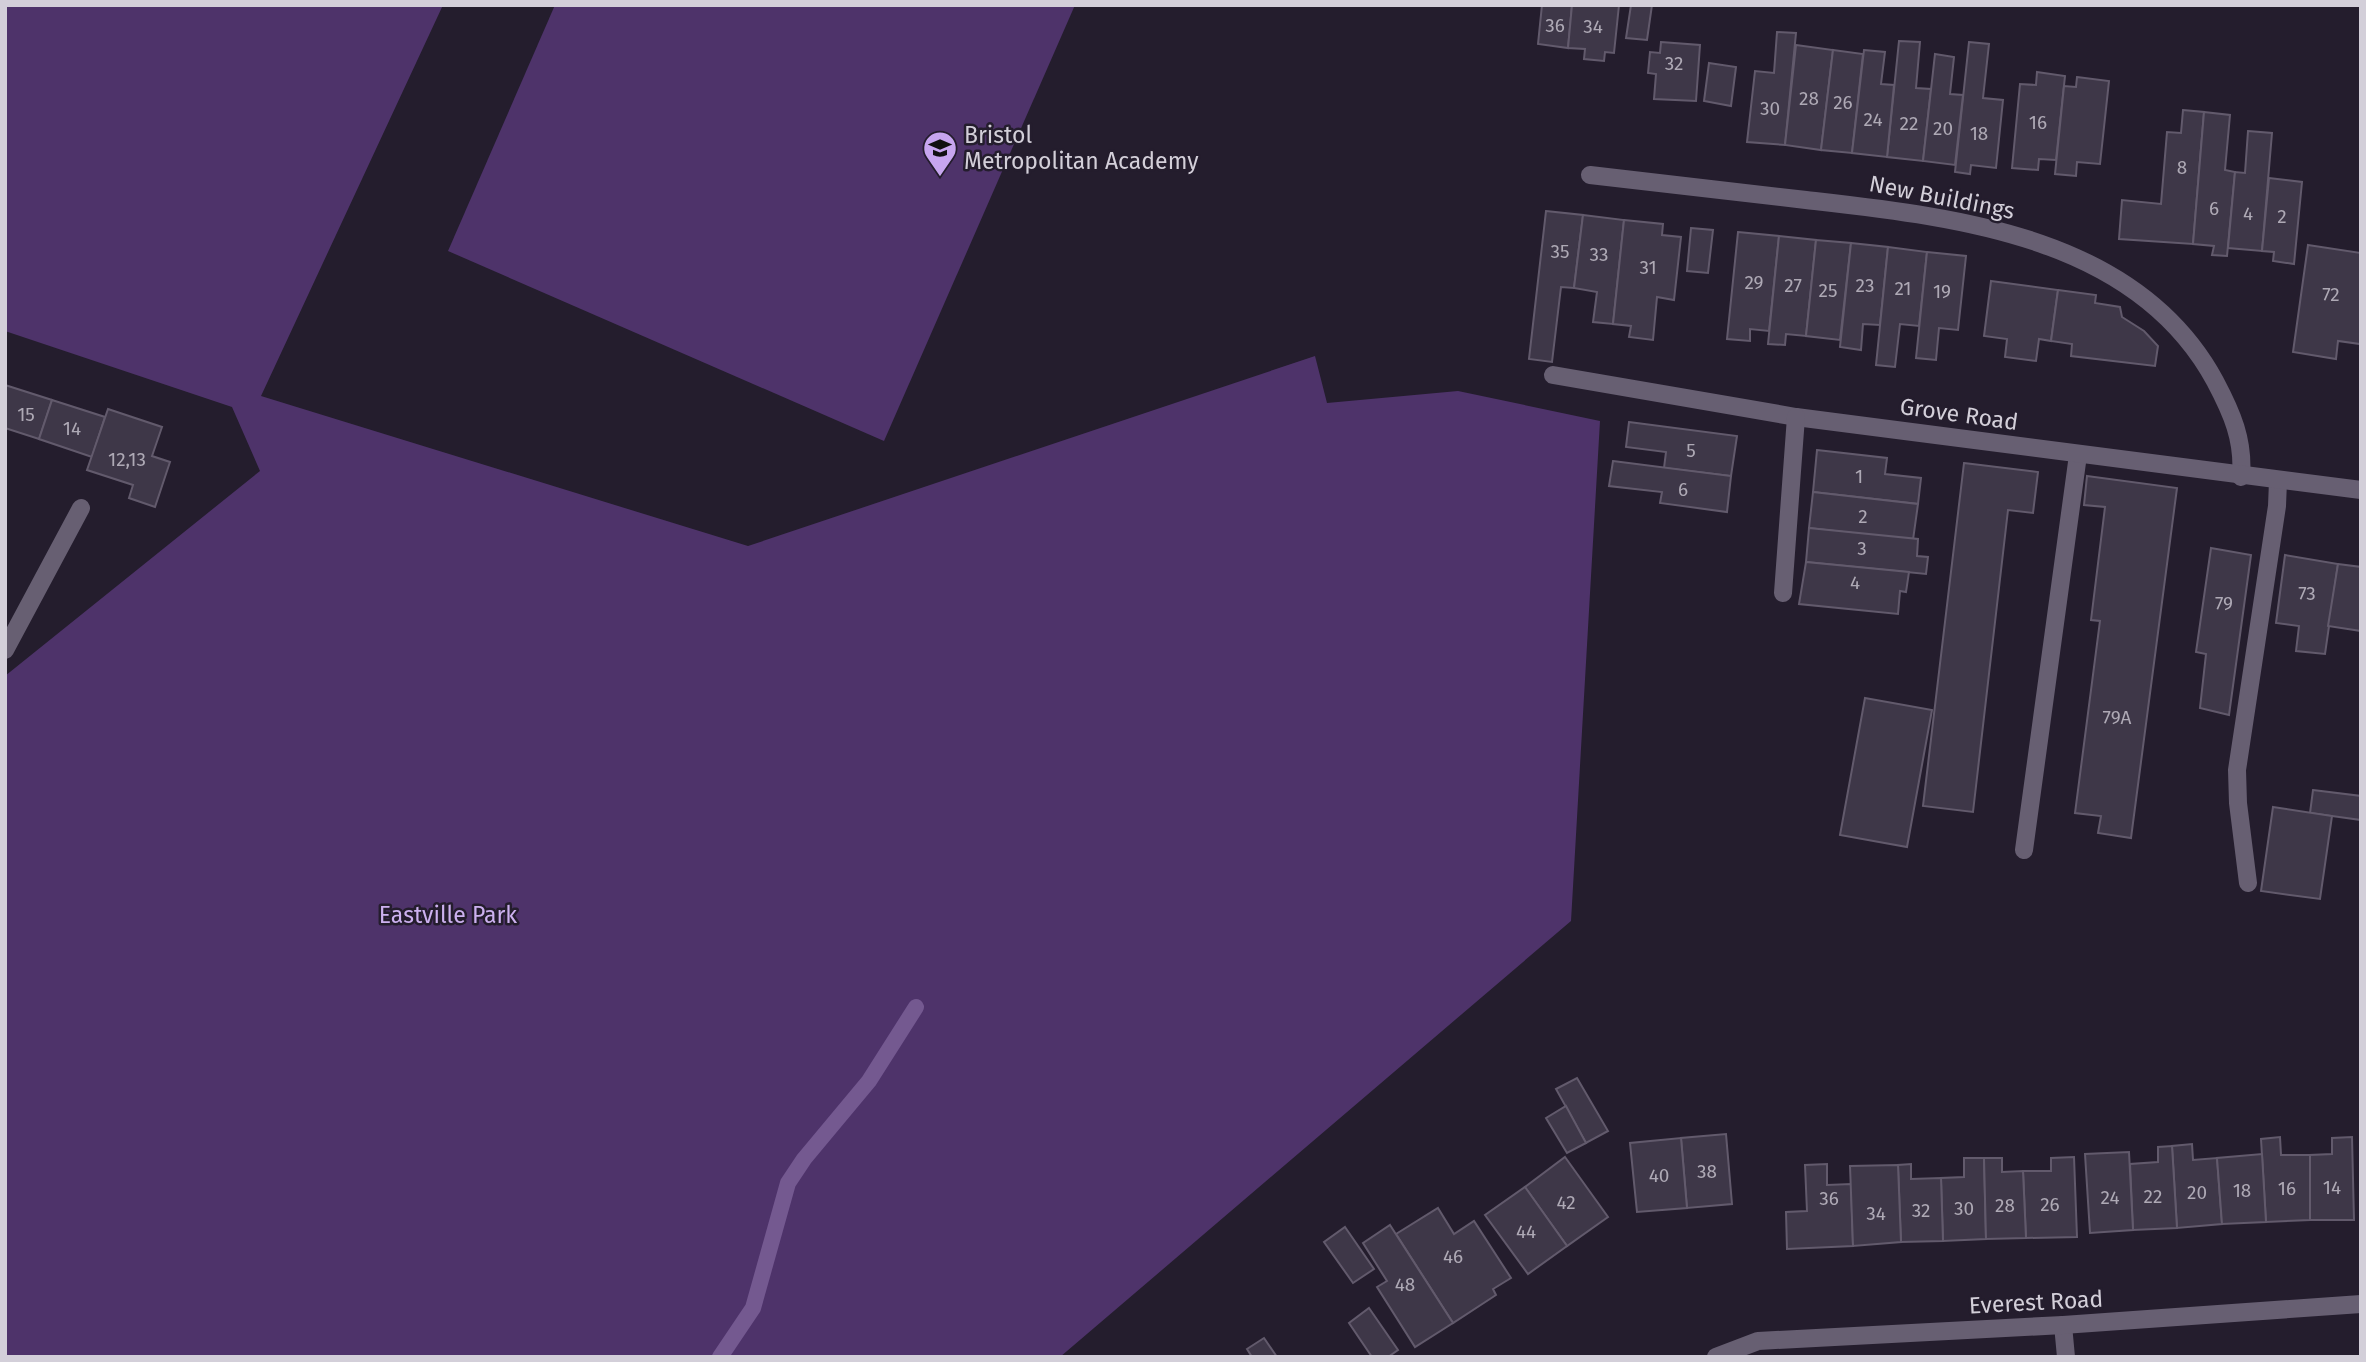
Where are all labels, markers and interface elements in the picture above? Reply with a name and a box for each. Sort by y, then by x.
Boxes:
house number: 36 [1545,14,1565,37]
house number: 34 [1583,15,1603,38]
house number: 32 [1665,52,1683,75]
house number: 28 [1799,87,1819,110]
house number: 26 [1833,91,1853,114]
house number: 30 [1760,97,1780,120]
house number: 24 [1863,108,1883,131]
house number: 16 [2029,111,2047,134]
house number: 22 [1900,112,1918,135]
house number: 20 [1933,117,1953,140]
place label: Bristol Metropolitan Academy [964,121,1199,175]
house number: 18 [1970,122,1988,145]
school or university icon: Bristol Metropolitan Academy [921,129,959,178]
house number: 8 [2177,156,2187,179]
street label: New Buildings [1867,169,2017,225]
house number: 6 [2209,197,2219,220]
house number: 4 [2243,202,2253,225]
house number: 2 [2277,205,2287,228]
house number: 35 [1550,240,1570,263]
house number: 33 [1590,243,1608,266]
house number: 31 [1639,256,1657,279]
house number: 29 [1744,271,1764,294]
house number: 27 [1784,274,1802,297]
house number: 23 [1856,274,1874,297]
house number: 21 [1894,277,1912,300]
house number: 25 [1819,279,1837,302]
house number: 19 [1933,280,1951,303]
house number: 72 [2322,283,2340,306]
street label: Grove Road [1898,392,2020,436]
house number: 15 [17,403,35,426]
house number: 14 [63,417,81,440]
house number: 5 [1686,439,1696,462]
house number: 12,13 [108,448,146,471]
house number: 1 [1855,465,1863,488]
house number: 6 [1678,478,1688,501]
house number: 2 [1858,505,1868,528]
house number: 3 [1857,537,1867,560]
house number: 4 [1850,571,1860,594]
house number: 73 [2298,582,2316,605]
house number: 79 [2215,592,2233,615]
house number: 79A [2103,706,2131,729]
park label: Eastville Park [379,901,517,929]
house number: 38 [1697,1160,1717,1183]
house number: 40 [1649,1164,1669,1187]
house number: 14 [2323,1176,2341,1199]
house number: 16 [2278,1177,2296,1200]
house number: 18 [2233,1179,2251,1202]
house number: 20 [2187,1181,2207,1204]
house number: 22 [2144,1185,2162,1208]
house number: 24 [2100,1186,2120,1209]
house number: 36 [1819,1187,1839,1210]
house number: 42 [1556,1191,1576,1214]
house number: 26 [2040,1193,2060,1216]
house number: 28 [1995,1194,2015,1217]
house number: 30 [1954,1197,1974,1220]
house number: 32 [1912,1199,1930,1222]
house number: 34 [1866,1202,1886,1225]
house number: 44 [1516,1220,1536,1243]
house number: 46 [1443,1245,1463,1268]
house number: 48 [1395,1273,1415,1296]
street label: Everest Road [1968,1284,2104,1320]

